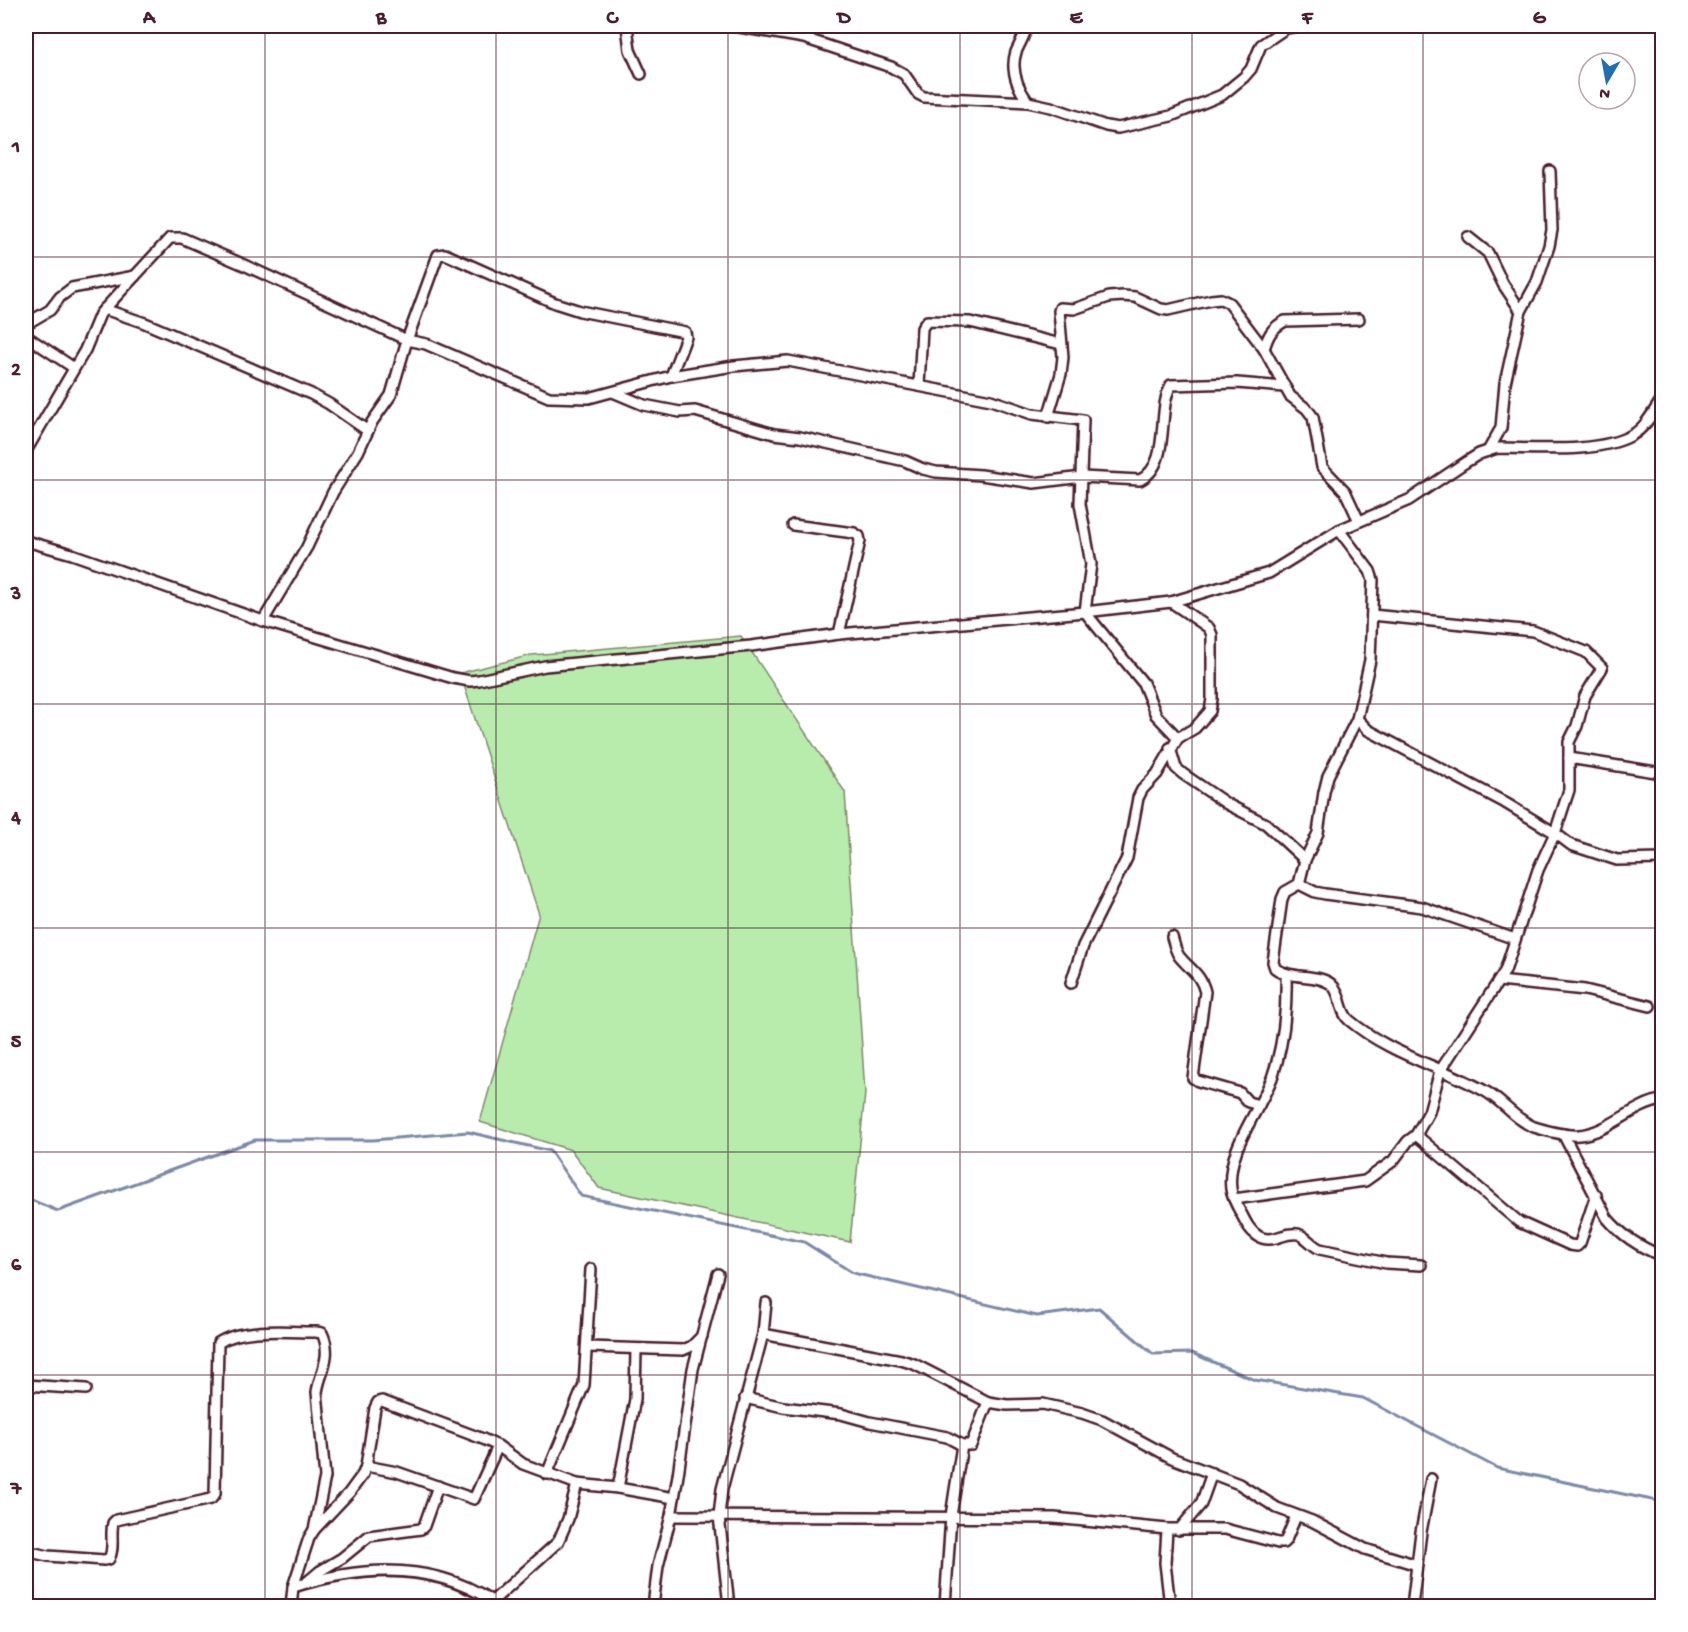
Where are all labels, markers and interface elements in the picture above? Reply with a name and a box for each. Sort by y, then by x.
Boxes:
text: A [142,8,157,31]
text: B [375,8,387,31]
text: C [606,8,620,31]
text: D [835,8,851,31]
text: E [1070,8,1084,31]
text: F [1301,8,1314,31]
text: G [1533,8,1547,31]
north arrow [1577,51,1637,111]
text: N [1598,82,1612,103]
text: 1 [11,137,20,160]
text: 2 [11,360,21,383]
text: 3 [10,584,21,607]
text: 4 [10,808,21,831]
text: 5 [11,1032,22,1055]
text: 6 [11,1255,22,1278]
text: 7 [10,1479,23,1502]

